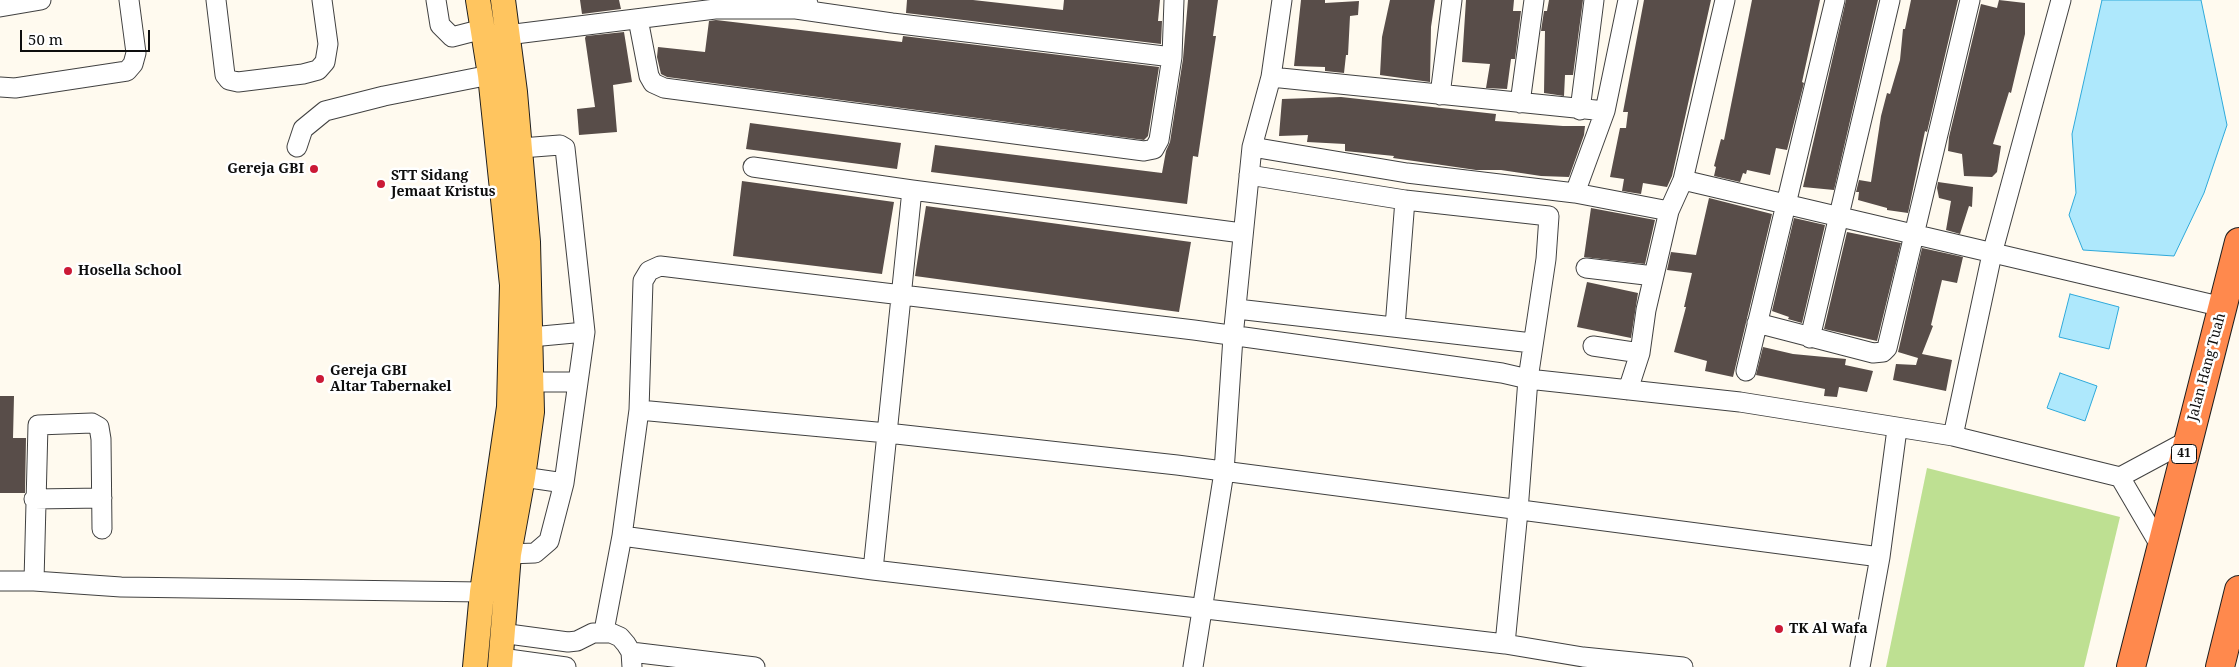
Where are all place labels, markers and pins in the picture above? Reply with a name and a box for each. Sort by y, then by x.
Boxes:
place label: Gereja GBI [227,161,304,177]
marker: Gereja GBI [308,163,320,175]
place label: STT Sidang Jemaat Kristus [391,168,495,200]
marker: STT Sidang Jemaat Kristus [375,178,387,190]
place label: Hosella School [78,263,182,279]
marker: Hosella School [62,265,74,277]
place label: Gereja GBI Altar Tabernakel [330,363,451,396]
marker: Gereja GBI Altar Tabernakel [314,373,326,385]
place label: TK Al Wafa [1789,621,1868,637]
marker: TK Al Wafa [1773,623,1785,635]

